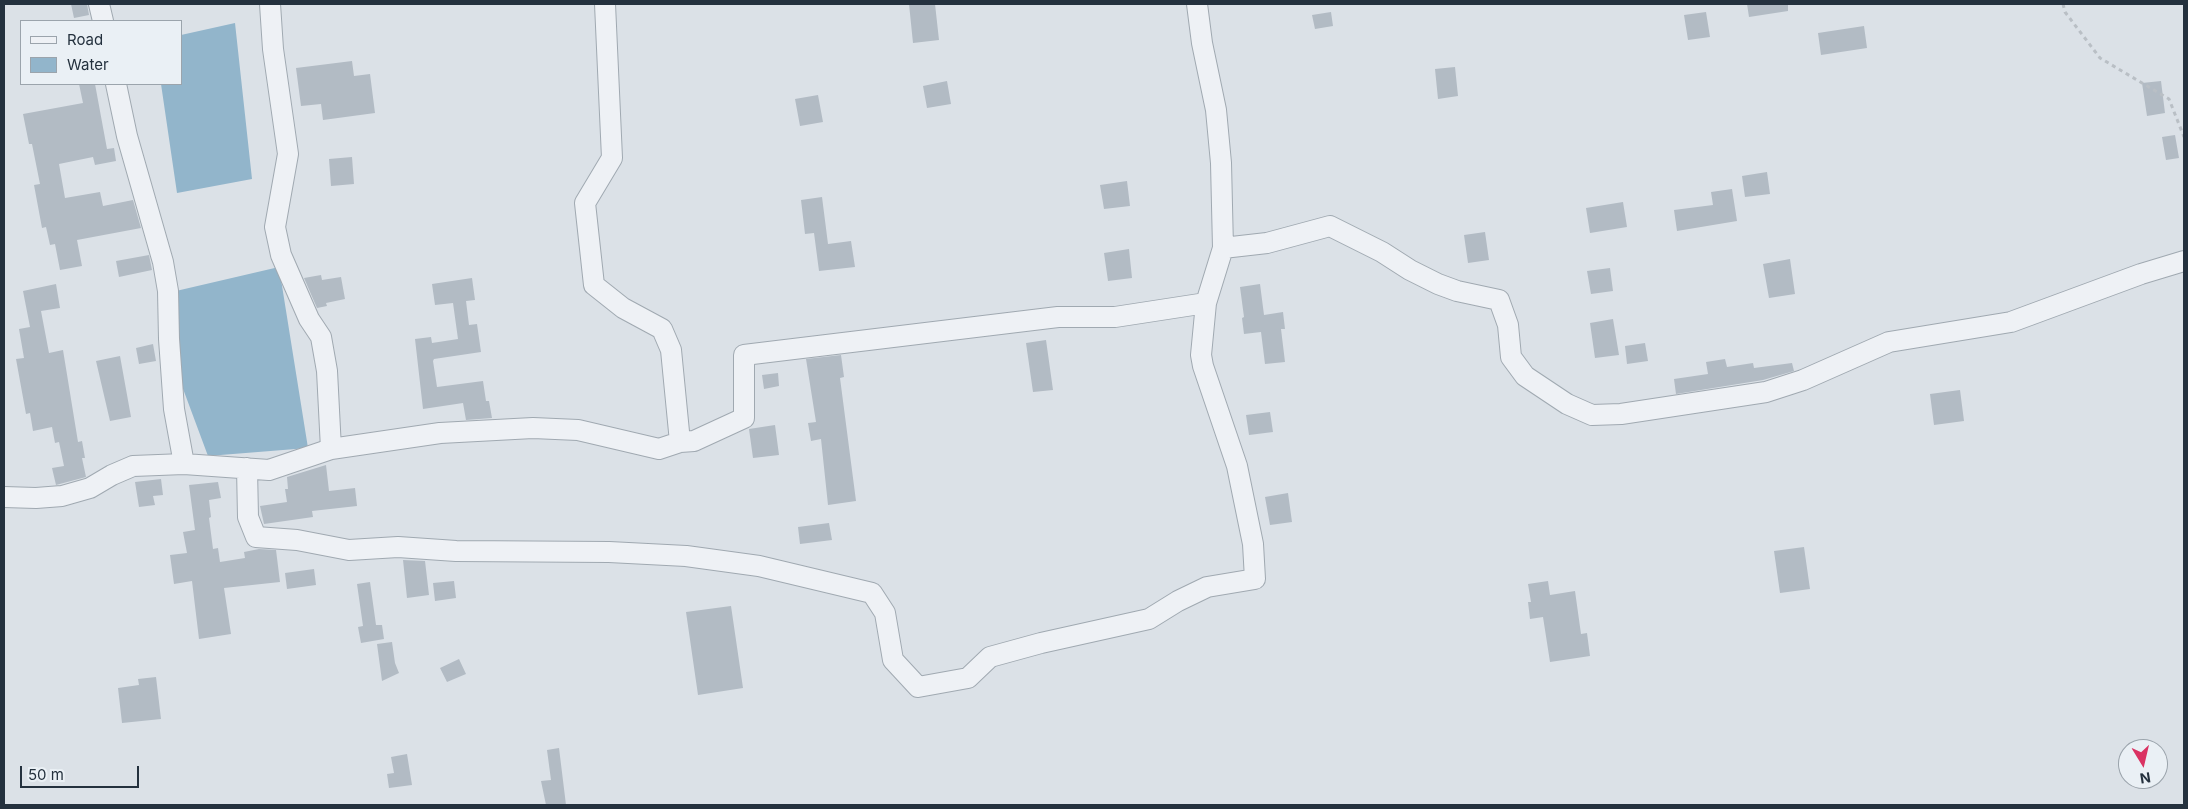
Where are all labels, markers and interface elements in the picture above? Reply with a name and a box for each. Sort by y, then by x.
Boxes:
legend [20,20,182,85]
text: Road [67,30,103,49]
text: Water [67,55,109,74]
north arrow [2118,739,2168,789]
scale bar [22,756,141,788]
text: 50 m [28,765,64,784]
text: N [2139,769,2152,788]

